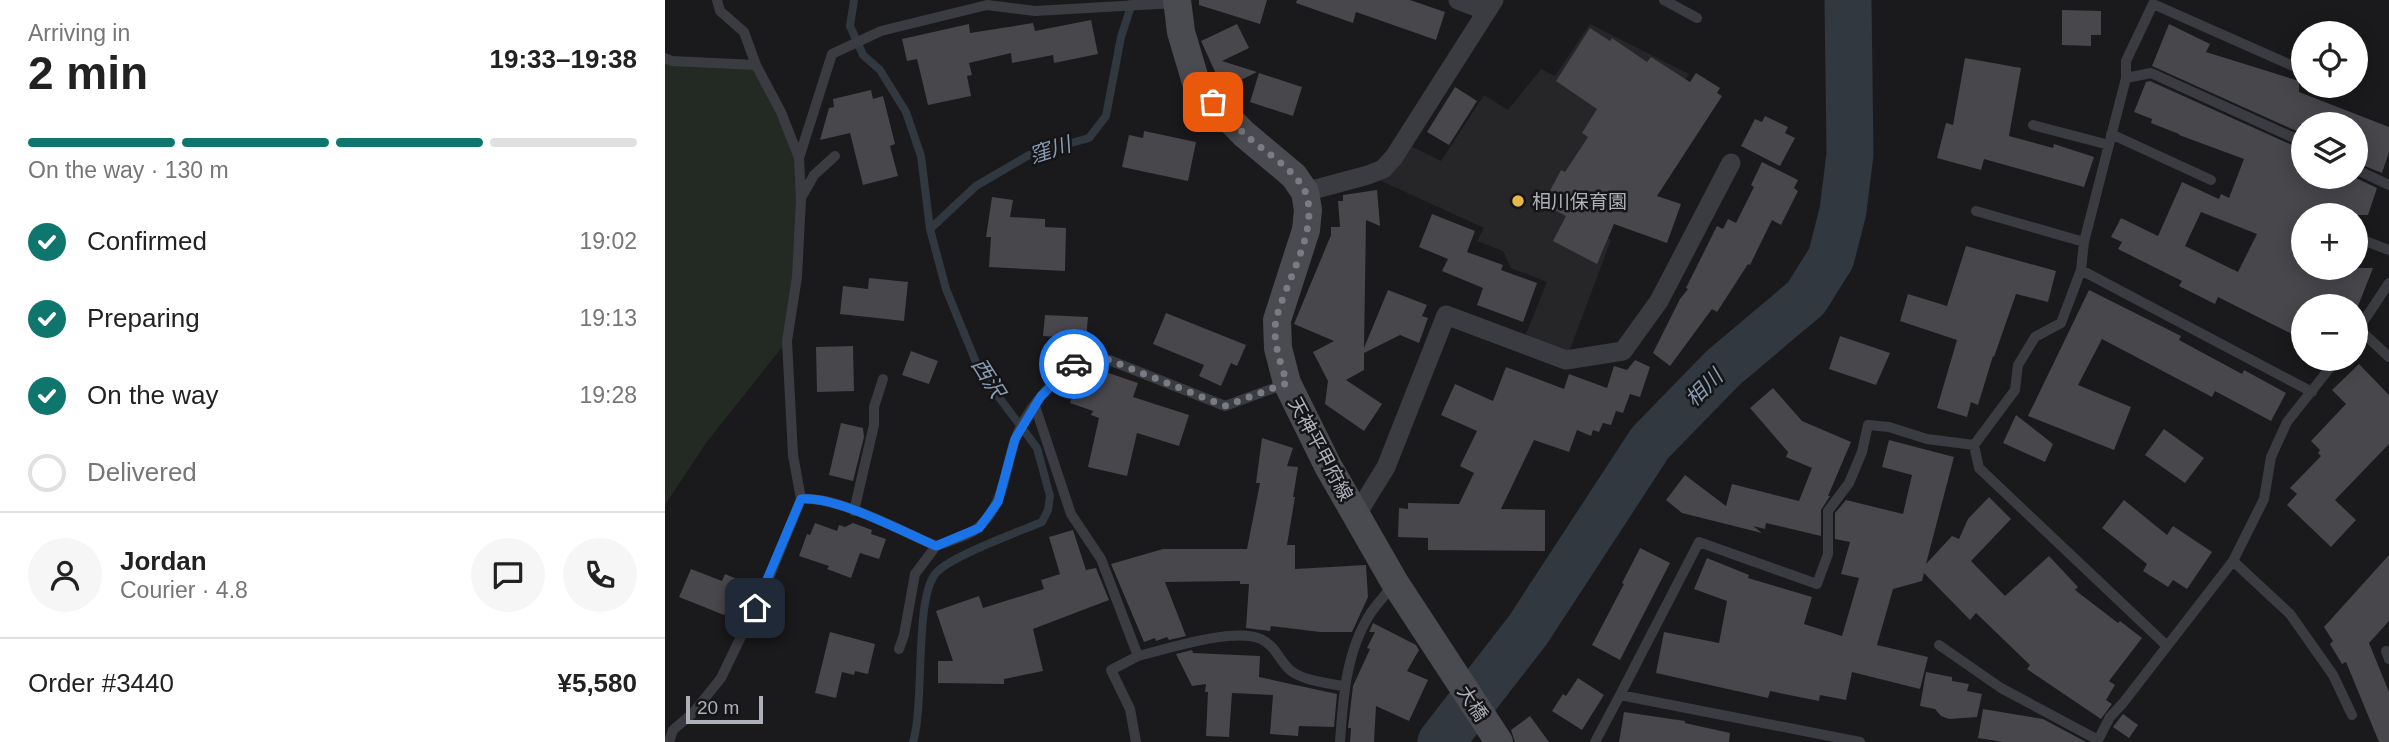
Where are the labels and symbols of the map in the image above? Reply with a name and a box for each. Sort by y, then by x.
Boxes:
pin [1183,72,1243,132]
water label: 窪川 [1026,131,1075,167]
place label: 相川保育園 [1532,191,1627,212]
marker: 相川保育園 [1510,193,1526,209]
courier [1039,329,1109,399]
water label: 西沢 [968,354,1011,404]
water label: 相川 [1681,363,1728,411]
street label: 天神平甲府線 [1285,394,1357,504]
pin [725,578,785,638]
street label: 大橋 [1453,682,1492,725]
scale bar [686,693,763,725]

